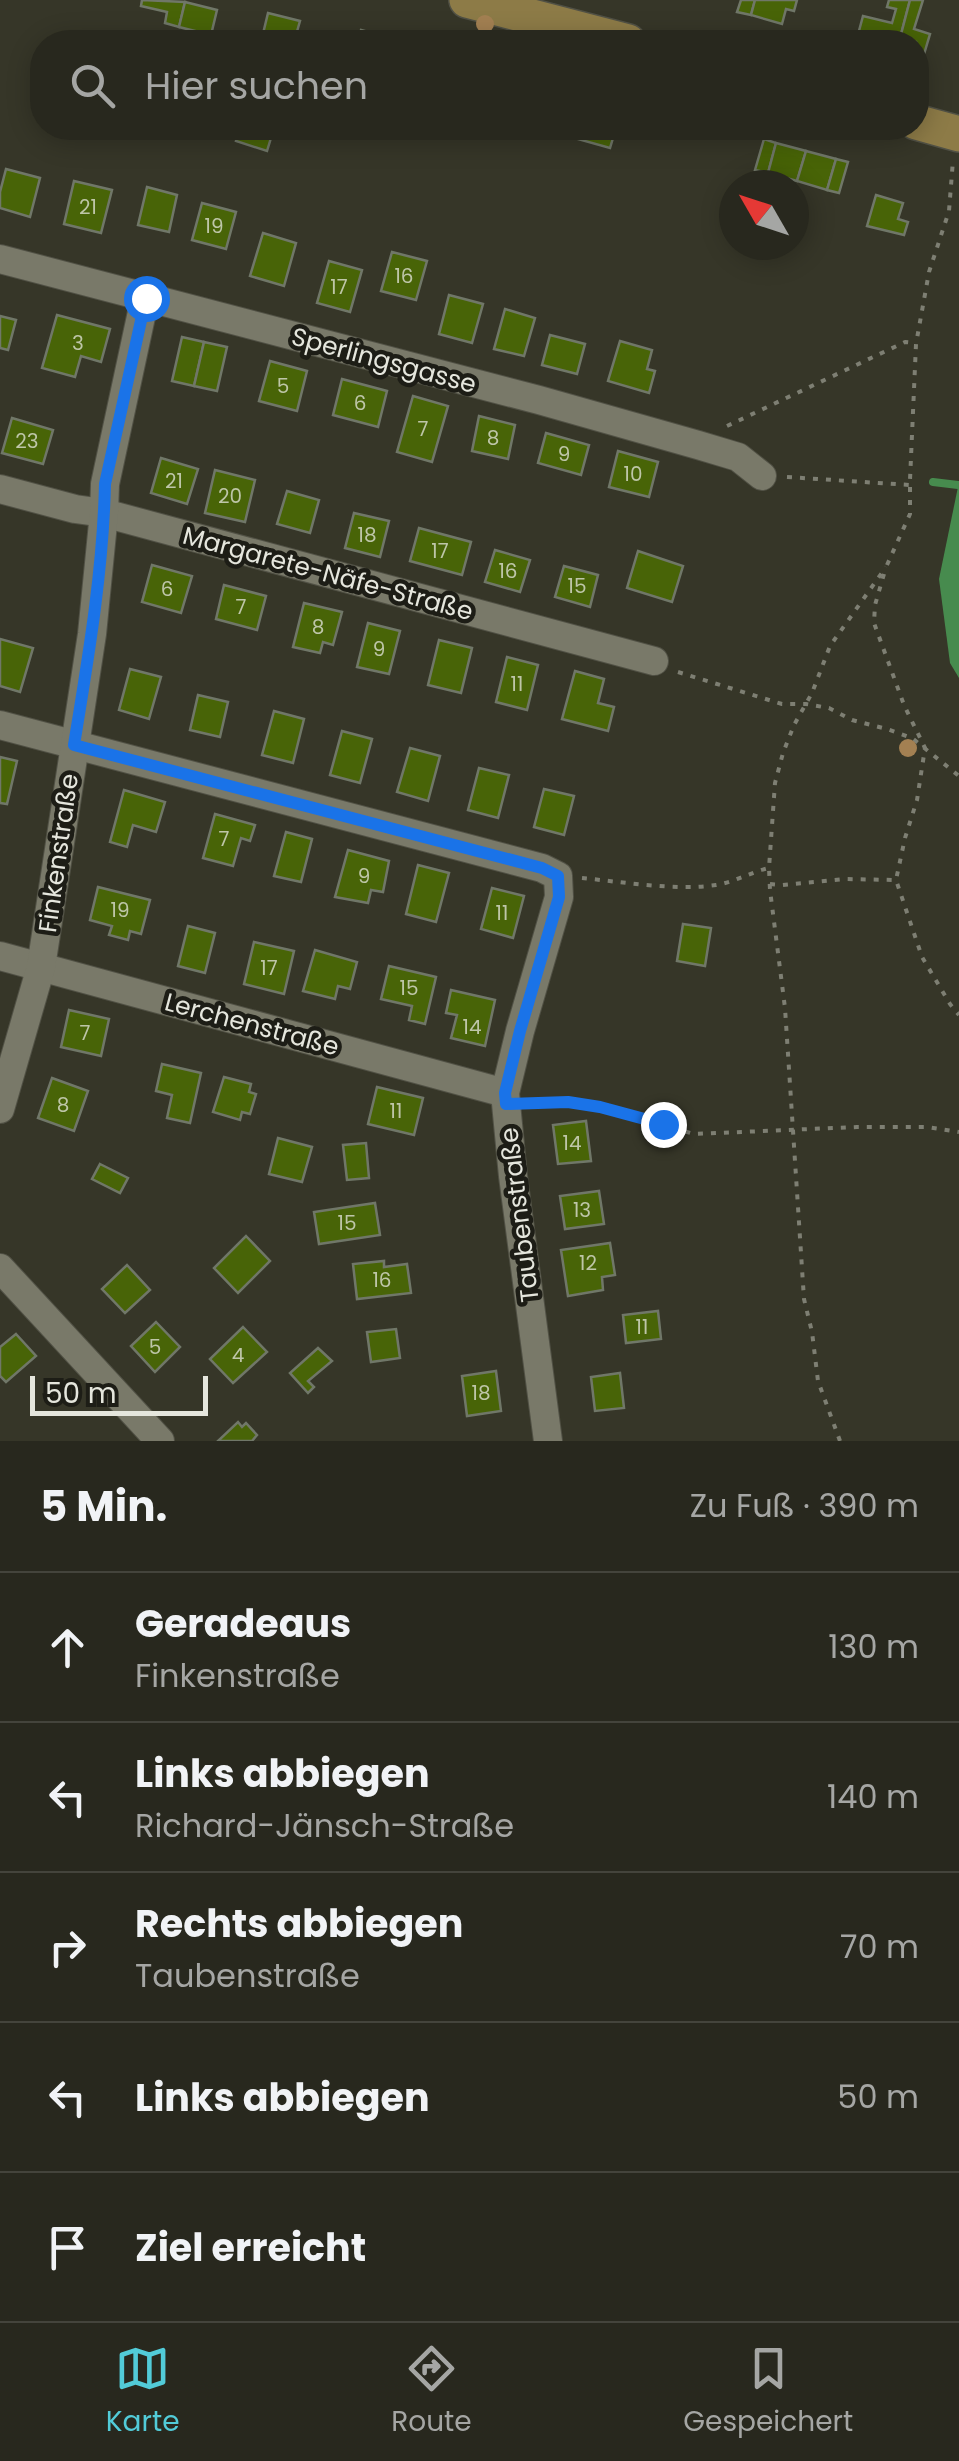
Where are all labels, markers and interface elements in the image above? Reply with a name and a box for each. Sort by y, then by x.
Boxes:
search box [30,30,929,140]
icon: search [65,58,120,113]
text: Hier suchen [145,59,368,112]
north arrow [719,170,809,260]
house number: 21 [79,193,97,221]
house number: 19 [205,212,224,240]
house number: 16 [394,262,414,290]
house number: 17 [330,273,348,301]
route start [124,276,170,322]
street label: Sperlingsgasse [288,319,480,402]
house number: 3 [72,329,84,357]
house number: 5 [277,372,289,400]
house number: 6 [354,389,366,417]
house number: 7 [418,415,429,443]
house number: 8 [487,424,499,452]
house number: 23 [15,427,39,455]
house number: 9 [558,440,570,468]
house number: 10 [624,460,642,488]
house number: 21 [165,467,183,495]
house number: 20 [218,482,242,510]
street label: Margarete-Näfe-Straße [179,518,477,629]
house number: 18 [357,521,377,549]
house number: 17 [431,537,449,565]
house number: 16 [498,557,518,585]
house number: 15 [568,572,586,600]
house number: 6 [161,575,173,603]
house number: 7 [236,593,247,621]
house number: 8 [312,613,324,641]
house number: 9 [373,635,385,663]
house number: 11 [511,670,523,698]
street label: Finkenstraße [30,771,87,935]
house number: 7 [219,825,230,853]
house number: 9 [358,862,370,890]
house number: 19 [111,896,130,924]
house number: 11 [496,899,508,927]
house number: 17 [260,954,278,982]
house number: 15 [400,974,418,1002]
street label: Lerchenstraße [161,984,343,1065]
house number: 14 [463,1013,481,1041]
house number: 7 [80,1019,91,1047]
house number: 8 [57,1091,69,1119]
house number: 11 [390,1097,402,1125]
route end [641,1102,687,1148]
street label: Taubenstraße [491,1126,548,1304]
house number: 14 [563,1129,581,1157]
house number: 13 [573,1196,591,1224]
house number: 15 [338,1209,356,1237]
house number: 12 [579,1249,597,1277]
house number: 16 [372,1266,392,1294]
house number: 11 [636,1313,648,1341]
house number: 5 [149,1333,161,1361]
house number: 4 [232,1341,244,1369]
scale bar [30,1371,208,1416]
text: 50 m [45,1374,116,1413]
house number: 18 [471,1379,491,1407]
text: 5 Min. [40,1477,167,1536]
text: Zu Fuß · 390 m [690,1483,919,1528]
text: Geradeaus [135,1597,351,1650]
icon: ahead [40,1620,95,1675]
text: 130 m [828,1624,919,1669]
text: Finkenstraße [135,1653,340,1698]
text: Links abbiegen [135,1747,430,1800]
icon: left [40,1770,95,1825]
text: 140 m [827,1774,919,1819]
text: Richard-Jänsch-Straße [135,1803,514,1848]
text: Rechts abbiegen [135,1897,463,1950]
icon: right [40,1920,95,1975]
text: 70 m [840,1924,919,1969]
text: Taubenstraße [135,1953,360,1998]
icon: left [40,2070,95,2125]
text: Links abbiegen [135,2071,430,2124]
text: 50 m [837,2074,919,2119]
icon: arrive [40,2220,95,2275]
text: Ziel erreicht [135,2221,366,2274]
tab: Karte [106,2341,180,2443]
tab: Route [391,2341,472,2443]
tab: Gespeichert [683,2341,853,2443]

